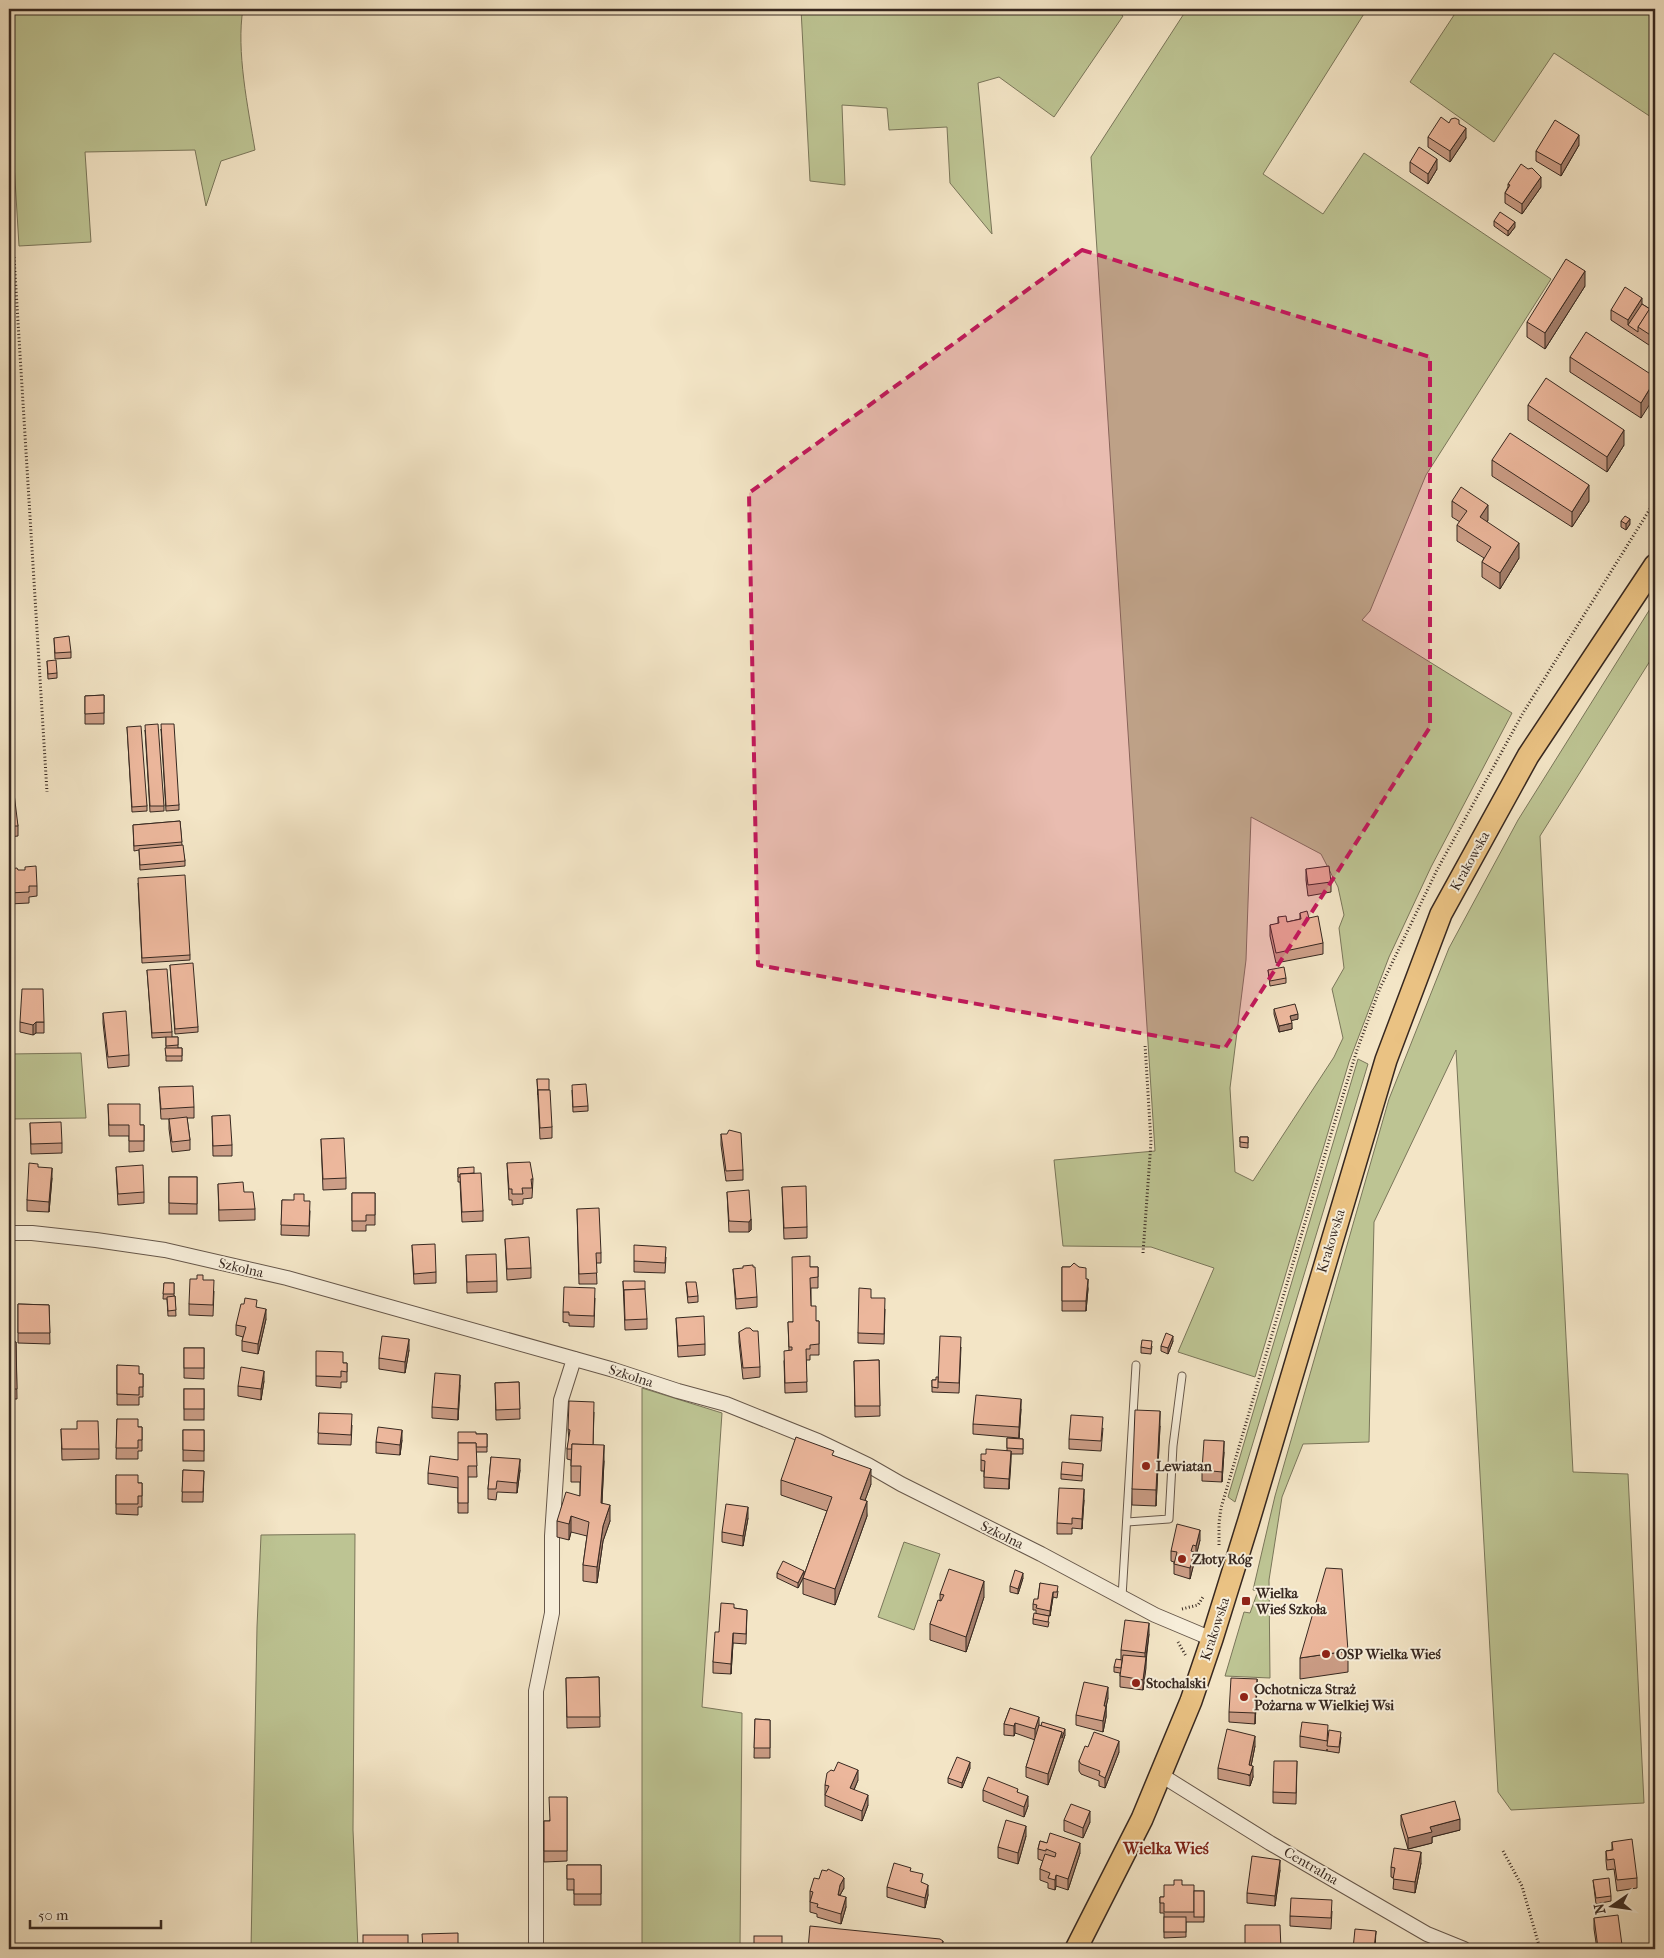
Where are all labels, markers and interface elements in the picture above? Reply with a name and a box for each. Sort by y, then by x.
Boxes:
street label: Krakowska [1447,828,1494,894]
street label: Krakowska [1313,1207,1349,1275]
street label: Szkolna [217,1255,266,1282]
street label: Szkolna [607,1361,656,1391]
place label: Lewiatan [1156,1458,1213,1475]
marker: Lewiatan [1140,1460,1152,1472]
street label: Szkolna [978,1517,1027,1553]
place label: Złoty Róg [1192,1551,1253,1568]
marker: Złoty Róg [1176,1553,1188,1565]
place label: Wielka Wieś Szkoła [1255,1585,1327,1618]
street label: Krakowska [1197,1595,1233,1663]
marker: Wielka Wieś Szkoła [1240,1595,1252,1607]
place label: OSP Wielka Wieś [1336,1646,1441,1663]
marker: OSP Wielka Wieś [1320,1648,1332,1660]
place label: Stochalski [1146,1675,1207,1692]
marker: Stochalski [1130,1677,1142,1689]
place label: Ochotnicza Straż Pożarna w Wielkiej Wsi [1254,1681,1395,1714]
marker: Ochotnicza Straż Pożarna w Wielkiej Wsi [1238,1691,1250,1703]
district label: Wielka Wieś [1122,1839,1210,1858]
street label: Centralna [1281,1844,1342,1889]
north arrow [1586,1880,1636,1930]
scale bar [30,1898,161,1930]
text: N [1590,1901,1609,1916]
text: 50 m [38,1906,69,1924]

